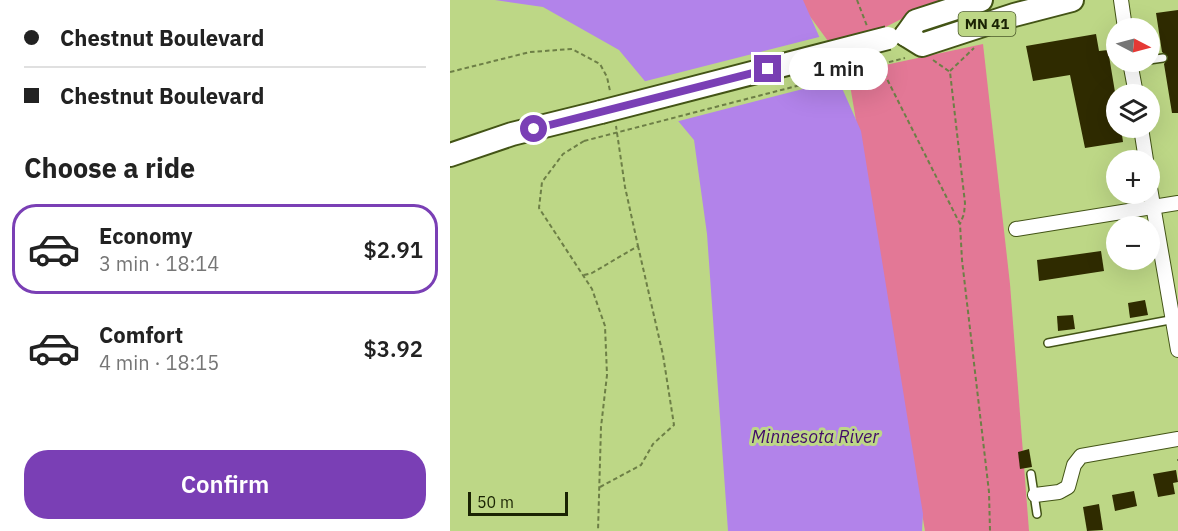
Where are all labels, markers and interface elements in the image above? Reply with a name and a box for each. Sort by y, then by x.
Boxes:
road number: MN 41 [958,12,1016,36]
north arrow [1106,18,1160,72]
map controls [1106,18,1160,270]
text: Chestnut Boulevard [60,23,264,52]
callout: 1 min [789,48,888,90]
route end [754,55,781,82]
text: 1 min [813,55,864,82]
text: Chestnut Boulevard [60,81,264,110]
button: layers [1106,84,1160,138]
route start [520,115,547,142]
text: Choose a ride [24,150,195,185]
button: + [1106,150,1160,204]
button: − [1106,216,1160,270]
text: Economy [99,221,193,250]
icon: car [27,222,81,276]
text: $2.91 [364,235,423,264]
text: 3 min · 18:14 [99,250,219,277]
text: Comfort [99,320,183,349]
icon: car [27,321,81,375]
text: $3.92 [364,334,423,363]
text: 4 min · 18:15 [99,349,219,376]
water label: Minnesota River [751,425,879,448]
button: Confirm [24,450,426,519]
scale bar [468,489,568,516]
text: 50 m [477,492,514,512]

